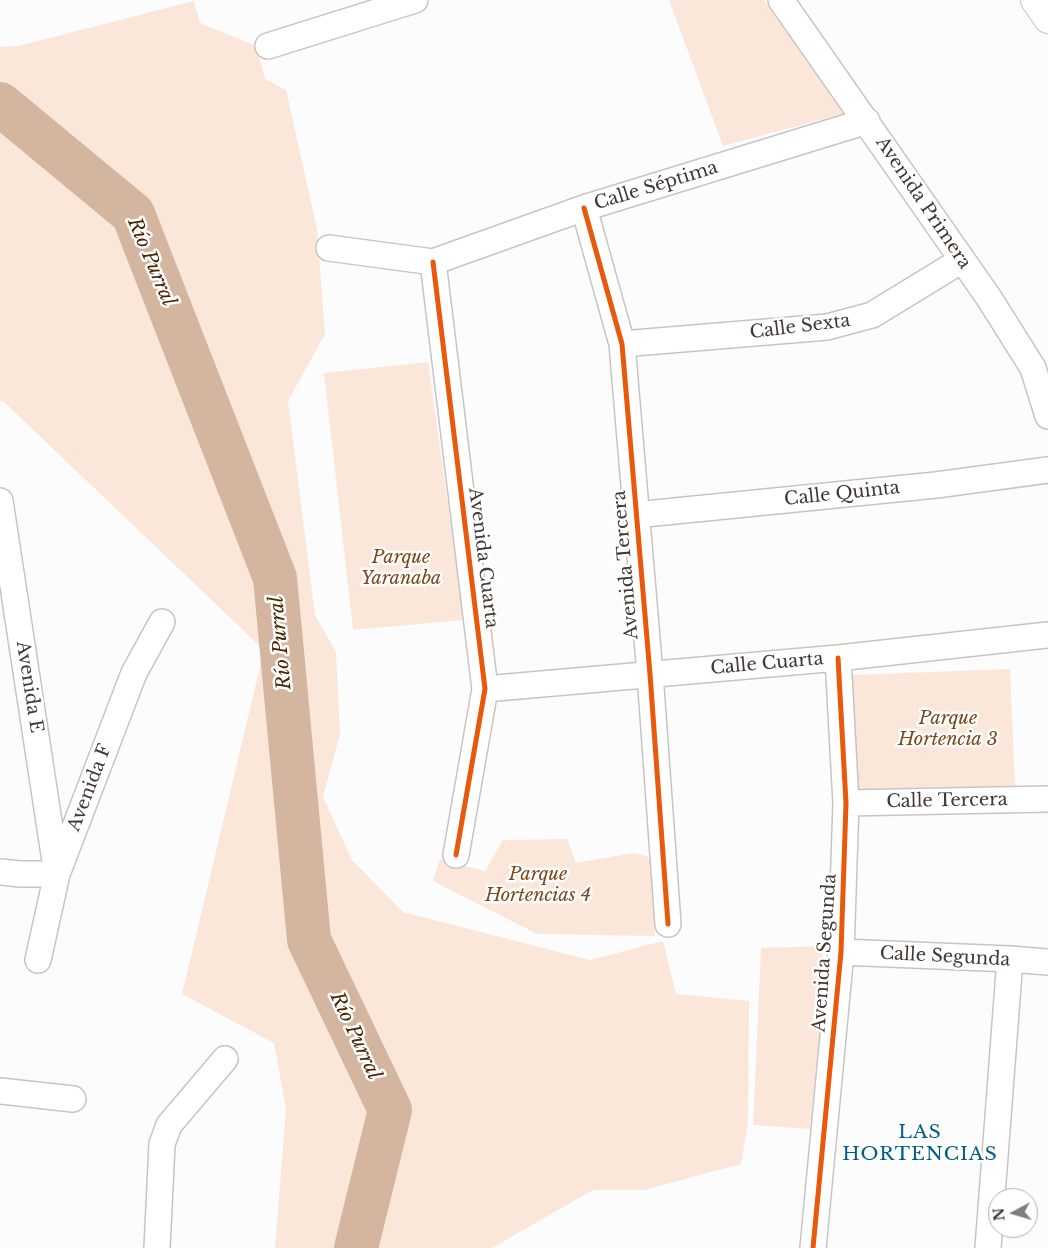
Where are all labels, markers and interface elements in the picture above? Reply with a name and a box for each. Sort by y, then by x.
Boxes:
street label: Avenida Primera [871,133,975,273]
street label: Calle Séptima [592,157,720,215]
water label: Río Purral [122,214,180,310]
street label: Calle Sexta [748,310,852,344]
street label: Calle Quinta [783,477,901,511]
street label: Avenida Cuarta [464,486,502,630]
street label: Avenida Tercera [609,490,643,640]
park label: Parque Yaranaba [361,547,441,590]
water label: Río Purral [266,595,296,691]
street label: Avenida E [11,640,47,734]
street label: Calle Cuarta [710,648,824,680]
park label: Parque Hortencia 3 [898,708,998,751]
street label: Avenida F [63,741,117,835]
street label: Calle Tercera [886,789,1008,813]
park label: Parque Hortencias 4 [485,864,591,906]
street label: Avenida Segunda [809,873,841,1033]
street label: Calle Segunda [879,943,1011,971]
water label: Río Purral [325,989,385,1083]
district label: LAS HORTENCIAS [841,1122,999,1166]
north arrow [988,1188,1038,1238]
text: N [989,1207,1009,1222]

